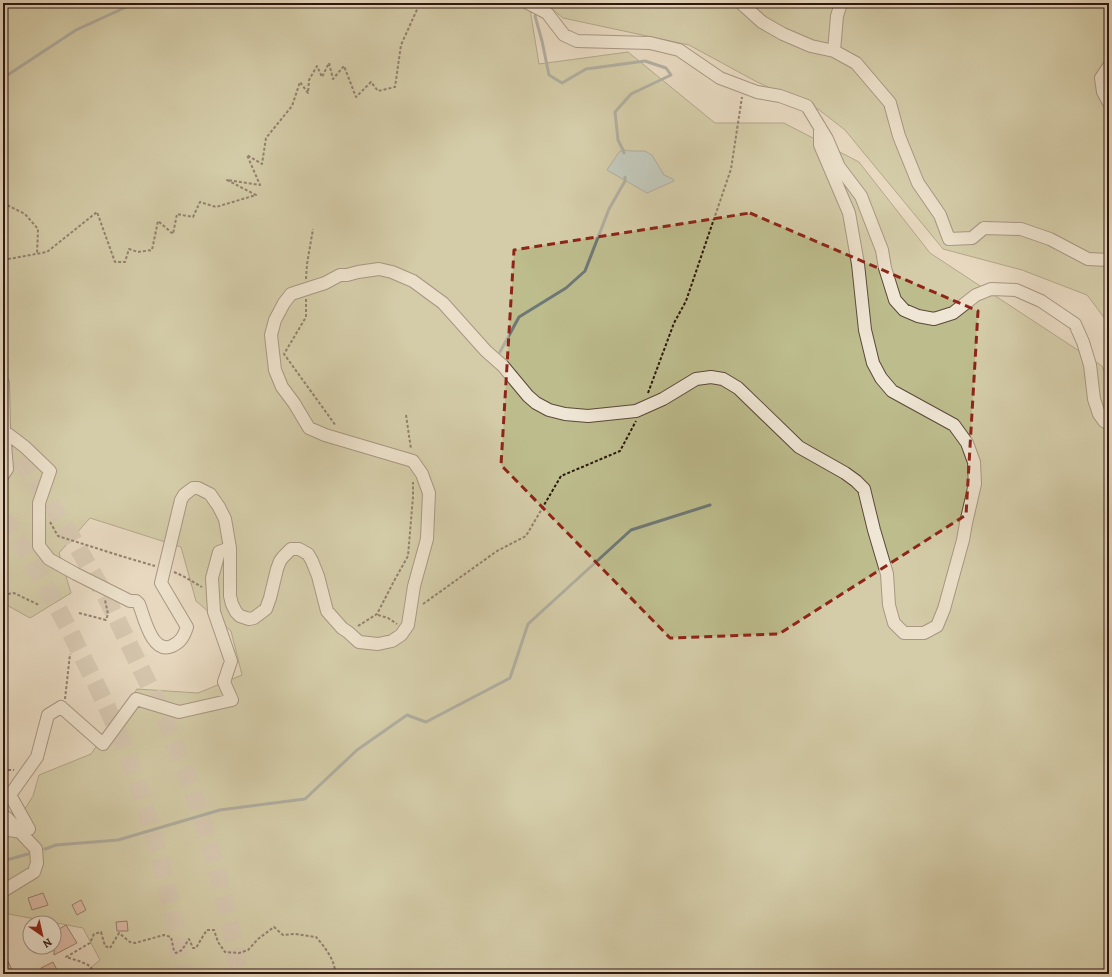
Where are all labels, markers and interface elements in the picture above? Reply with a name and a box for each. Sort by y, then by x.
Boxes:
north arrow [22,915,62,955]
text: N [40,934,55,951]

